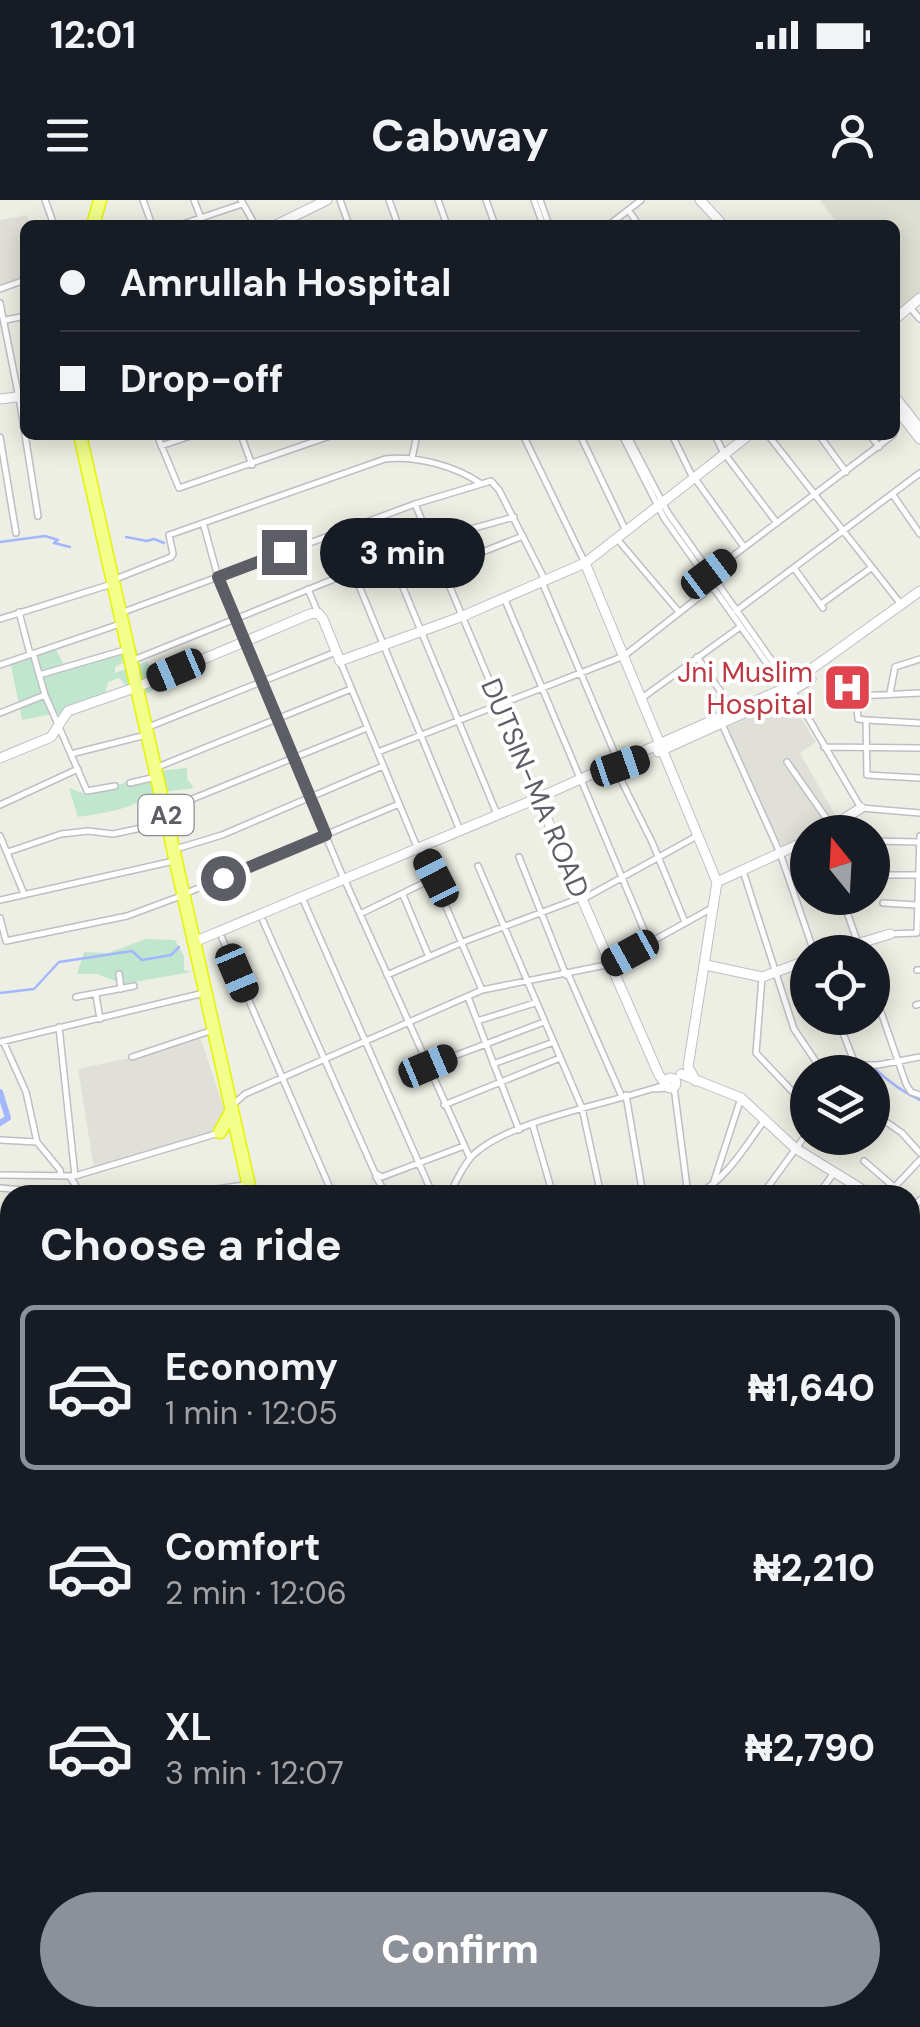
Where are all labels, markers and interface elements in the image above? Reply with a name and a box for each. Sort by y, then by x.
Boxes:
text: 12:01 [50,10,136,60]
text: Cabway [371,106,549,165]
icon: menu [40,108,95,163]
icon: person [825,108,880,163]
text: Amrullah Hospital [120,258,451,308]
text: Drop-off [120,354,283,404]
callout: 3 min [319,517,484,587]
route end [262,530,307,575]
text: 3 min [360,532,445,574]
car [676,544,742,604]
car [143,644,209,696]
place label: Jni Muslim Hospital [677,654,813,723]
hospital icon: Jni Muslim Hospital [822,662,874,714]
street label: DUTSIN-MA ROAD [472,673,598,903]
car [587,742,653,790]
road number: A2 [138,795,194,835]
north arrow [790,815,890,915]
map controls [790,815,890,1155]
car [409,844,463,912]
route start [201,856,246,901]
car [596,925,664,981]
button: locate [790,935,890,1035]
car [211,940,263,1006]
car [395,1040,461,1092]
button: layers [790,1055,890,1155]
text: Choose a ride [40,1215,342,1274]
text: Economy [165,1342,338,1392]
icon: car [45,1343,135,1433]
text: ₦1,640 [748,1363,875,1413]
text: 1 min · 12:05 [165,1392,338,1434]
text: Comfort [165,1522,321,1572]
icon: car [45,1523,135,1613]
text: ₦2,210 [753,1543,875,1593]
text: 2 min · 12:06 [165,1572,347,1614]
text: XL [165,1702,212,1752]
icon: car [45,1703,135,1793]
text: ₦2,790 [745,1723,875,1773]
text: 3 min · 12:07 [165,1752,344,1794]
button: Confirm [40,1892,880,2007]

